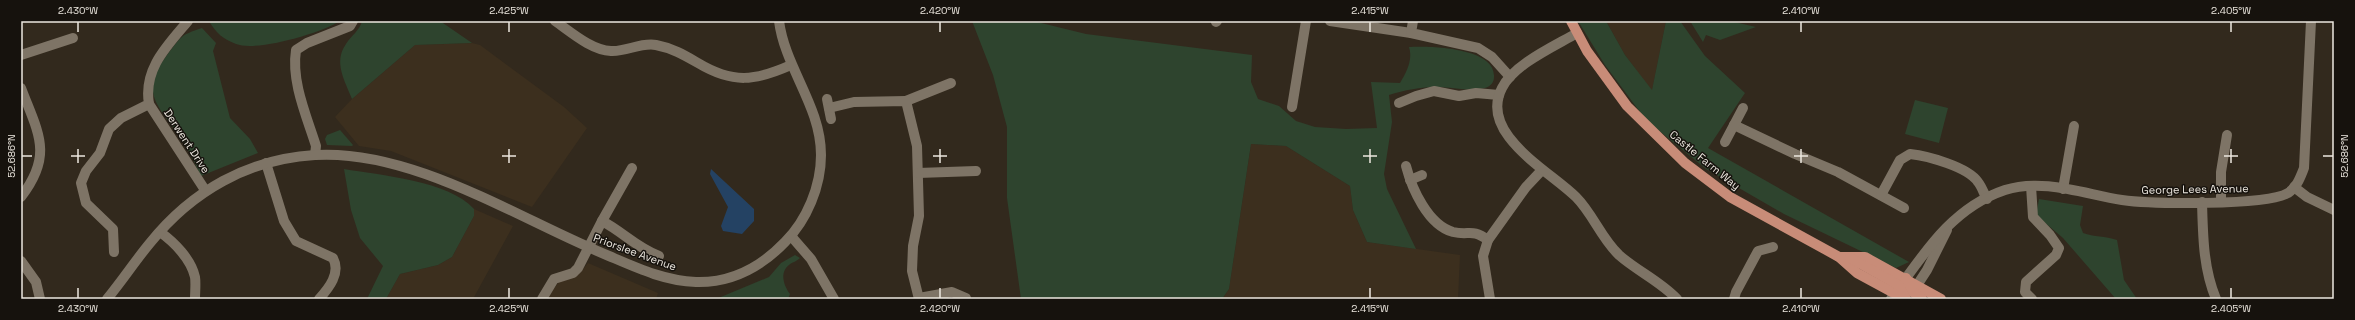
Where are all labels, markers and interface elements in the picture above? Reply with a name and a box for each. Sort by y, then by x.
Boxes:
text: 2.430°W [58,4,98,17]
text: 2.425°W [489,4,529,17]
text: 2.420°W [920,4,960,17]
text: 2.415°W [1351,4,1389,17]
text: 2.410°W [1782,4,1820,17]
text: 2.405°W [2211,4,2251,17]
street label: Derwent Drive [161,106,213,176]
street label: Castle Farm Way [1667,127,1743,193]
text: 52.686°N [5,134,18,178]
text: 52.686°N [2338,134,2351,178]
street label: George Lees Avenue [2141,181,2249,197]
street label: Priorslee Avenue [592,230,678,274]
text: 2.430°W [58,302,98,315]
text: 2.425°W [489,302,529,315]
text: 2.420°W [920,302,960,315]
text: 2.415°W [1351,302,1389,315]
text: 2.410°W [1782,302,1820,315]
text: 2.405°W [2211,302,2251,315]

